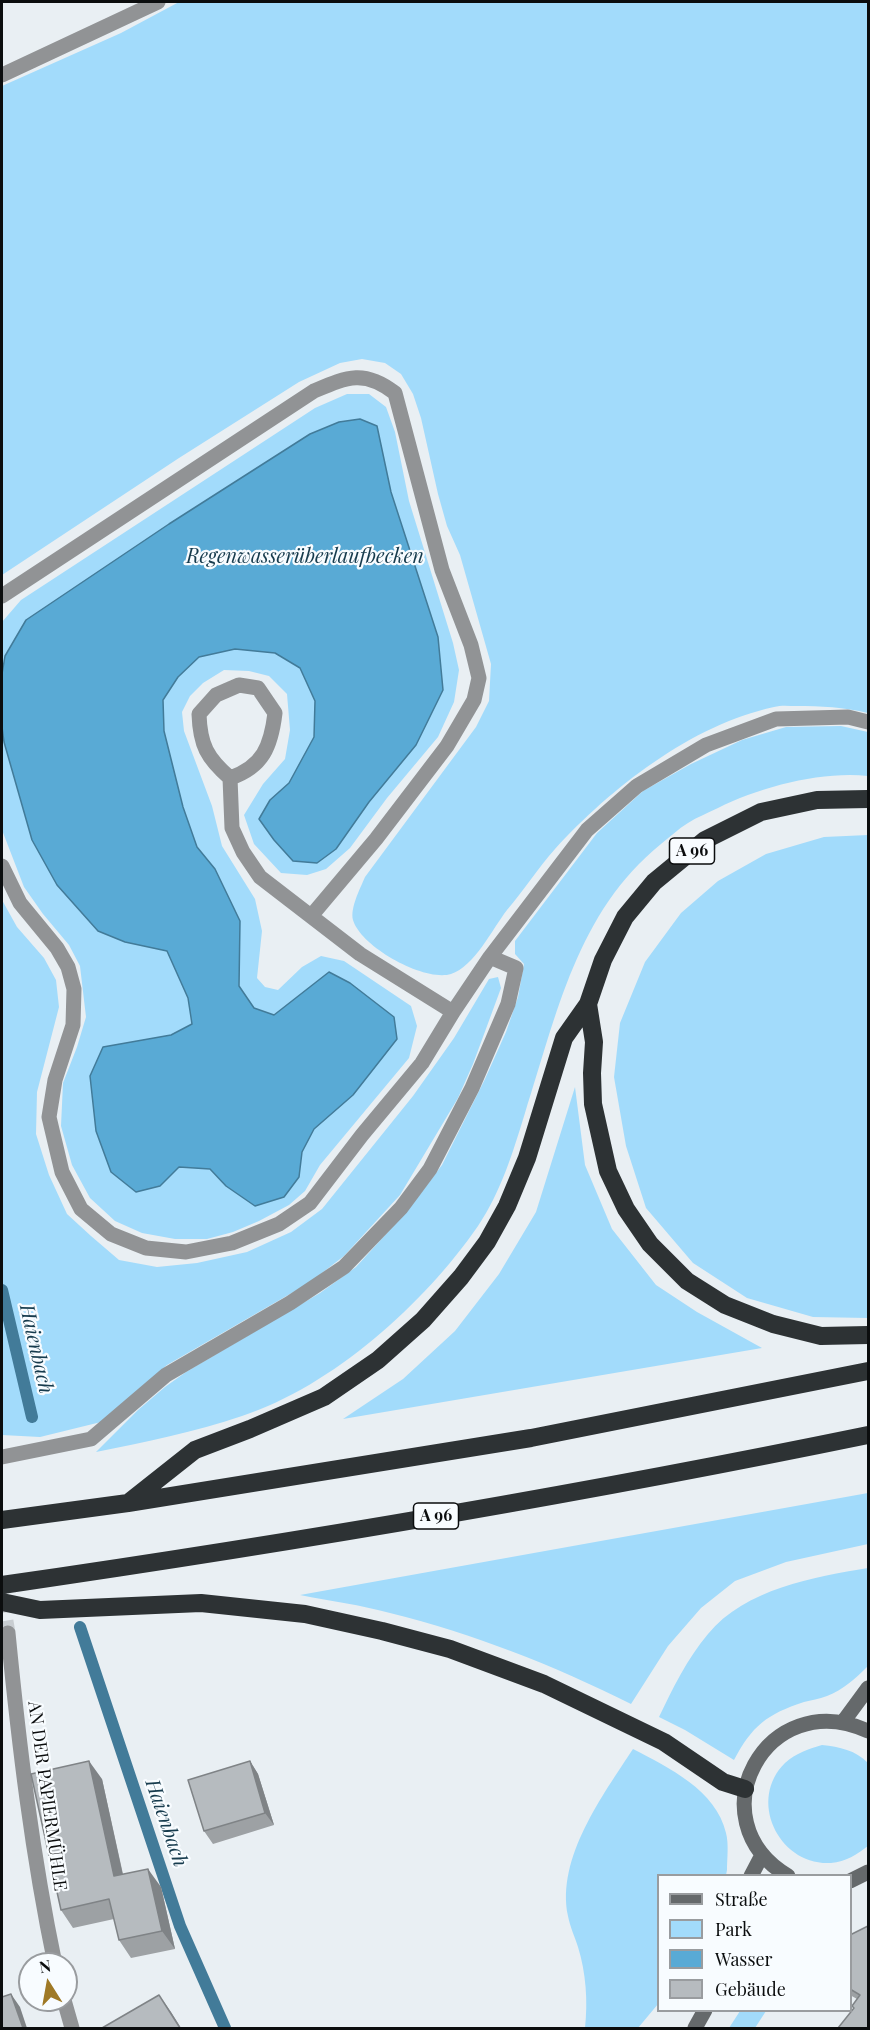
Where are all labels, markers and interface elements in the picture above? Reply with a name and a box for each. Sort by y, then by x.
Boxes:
water label: Regenwasserüberlaufbecken [186,545,424,569]
road number: A 96 [670,838,714,864]
water label: Haienbach [14,1302,58,1396]
road number: A 96 [414,1503,458,1529]
street label: AN DER PAPIERMÜHLE [23,1700,71,1892]
water label: Haienbach [140,1776,192,1870]
legend [657,1874,852,2012]
text: Straße [715,1887,768,1911]
text: Park [715,1917,752,1941]
text: Wasser [715,1947,773,1971]
north arrow [18,1952,78,2012]
text: N [37,1954,53,1977]
text: Gebäude [715,1977,786,2001]

